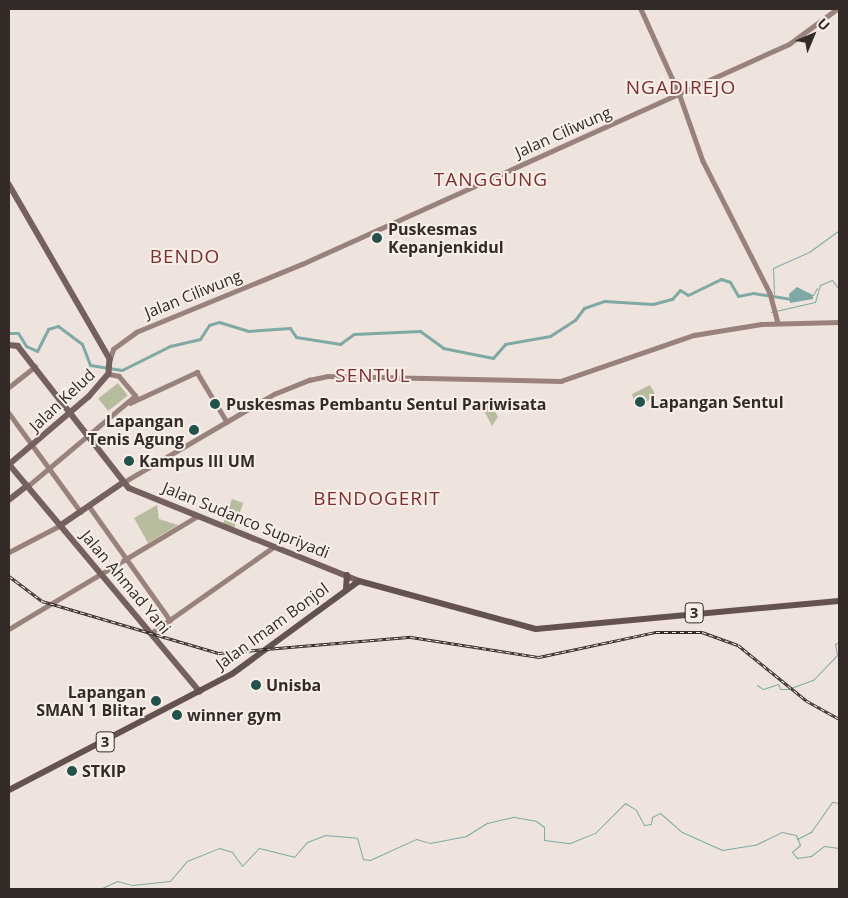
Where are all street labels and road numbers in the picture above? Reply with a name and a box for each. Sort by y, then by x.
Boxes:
street label: Jalan Ciliwung [512,102,614,162]
street label: Jalan Ciliwung [142,266,244,322]
street label: Jalan Kelud [25,365,99,435]
street label: Jalan Sudanco Supriyadi [160,478,332,562]
street label: Jalan Ahmad Yani [77,526,175,638]
street label: Jalan Imam Bonjol [212,579,332,673]
road number: 3 [684,600,704,626]
road number: 3 [95,730,115,754]

